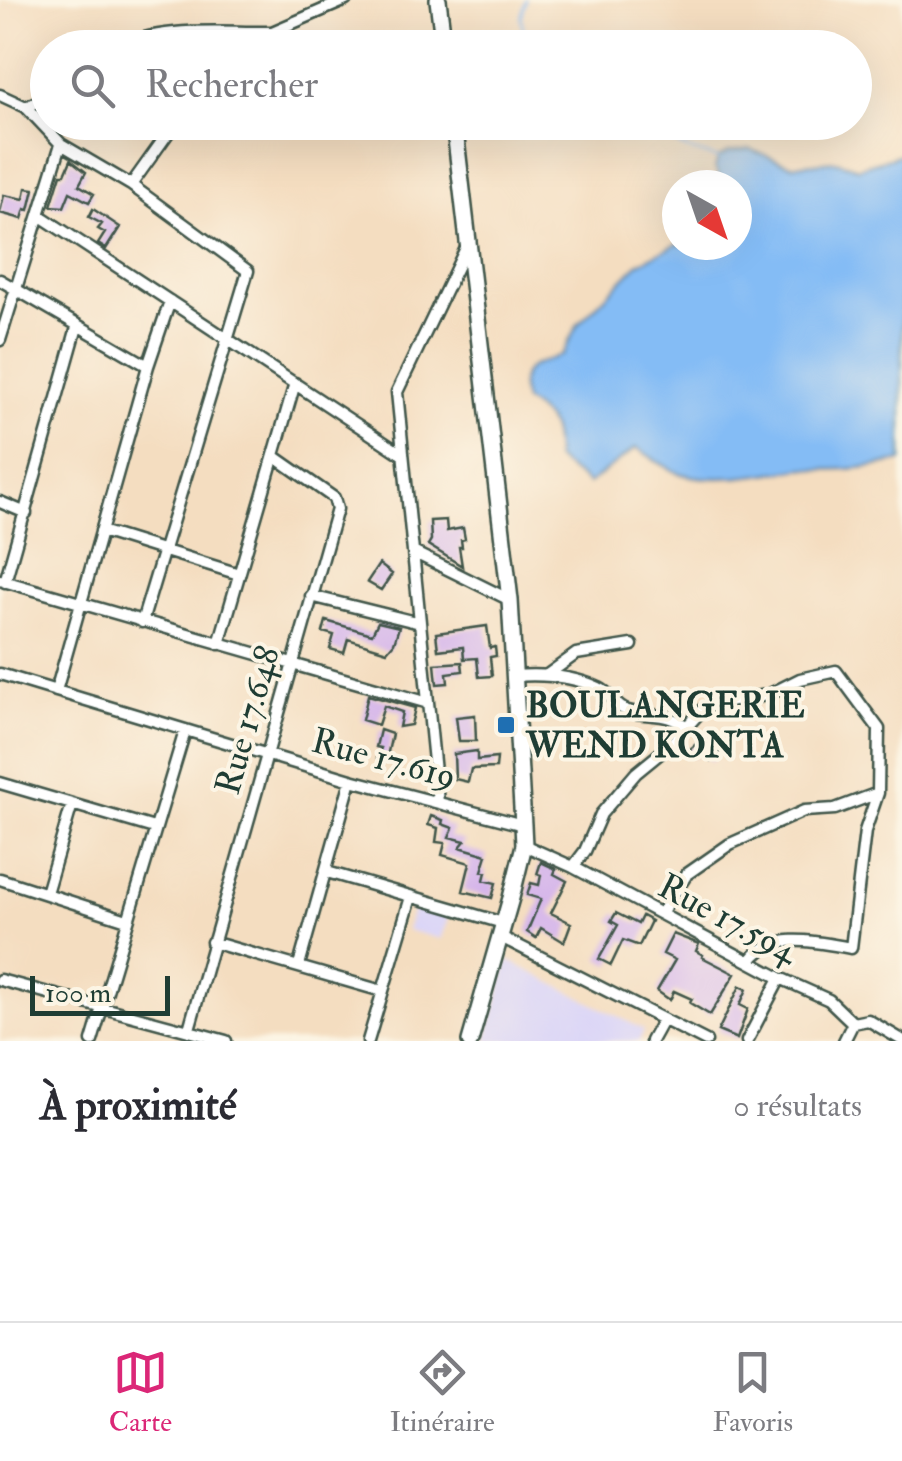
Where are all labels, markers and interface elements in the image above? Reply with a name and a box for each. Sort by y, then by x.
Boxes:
search box [30,30,872,140]
icon: search [65,58,120,113]
text: Rechercher [145,61,318,109]
north arrow [662,170,752,260]
street label: Rue 17.648 [206,641,290,800]
place label: BOULANGERIE WEND KONTA [525,684,805,768]
marker: BOULANGERIE WEND KONTA [495,714,517,736]
street label: Rue 17.619 [307,719,461,799]
street label: Rue 17.594 [651,864,806,975]
scale bar [30,971,170,1016]
text: 100 m [45,976,111,1011]
text: À proximité [40,1080,236,1132]
text: 0 résultats [733,1086,862,1126]
tab: Carte [109,1345,172,1440]
tab: Itinéraire [390,1345,495,1440]
tab: Favoris [712,1345,793,1440]

